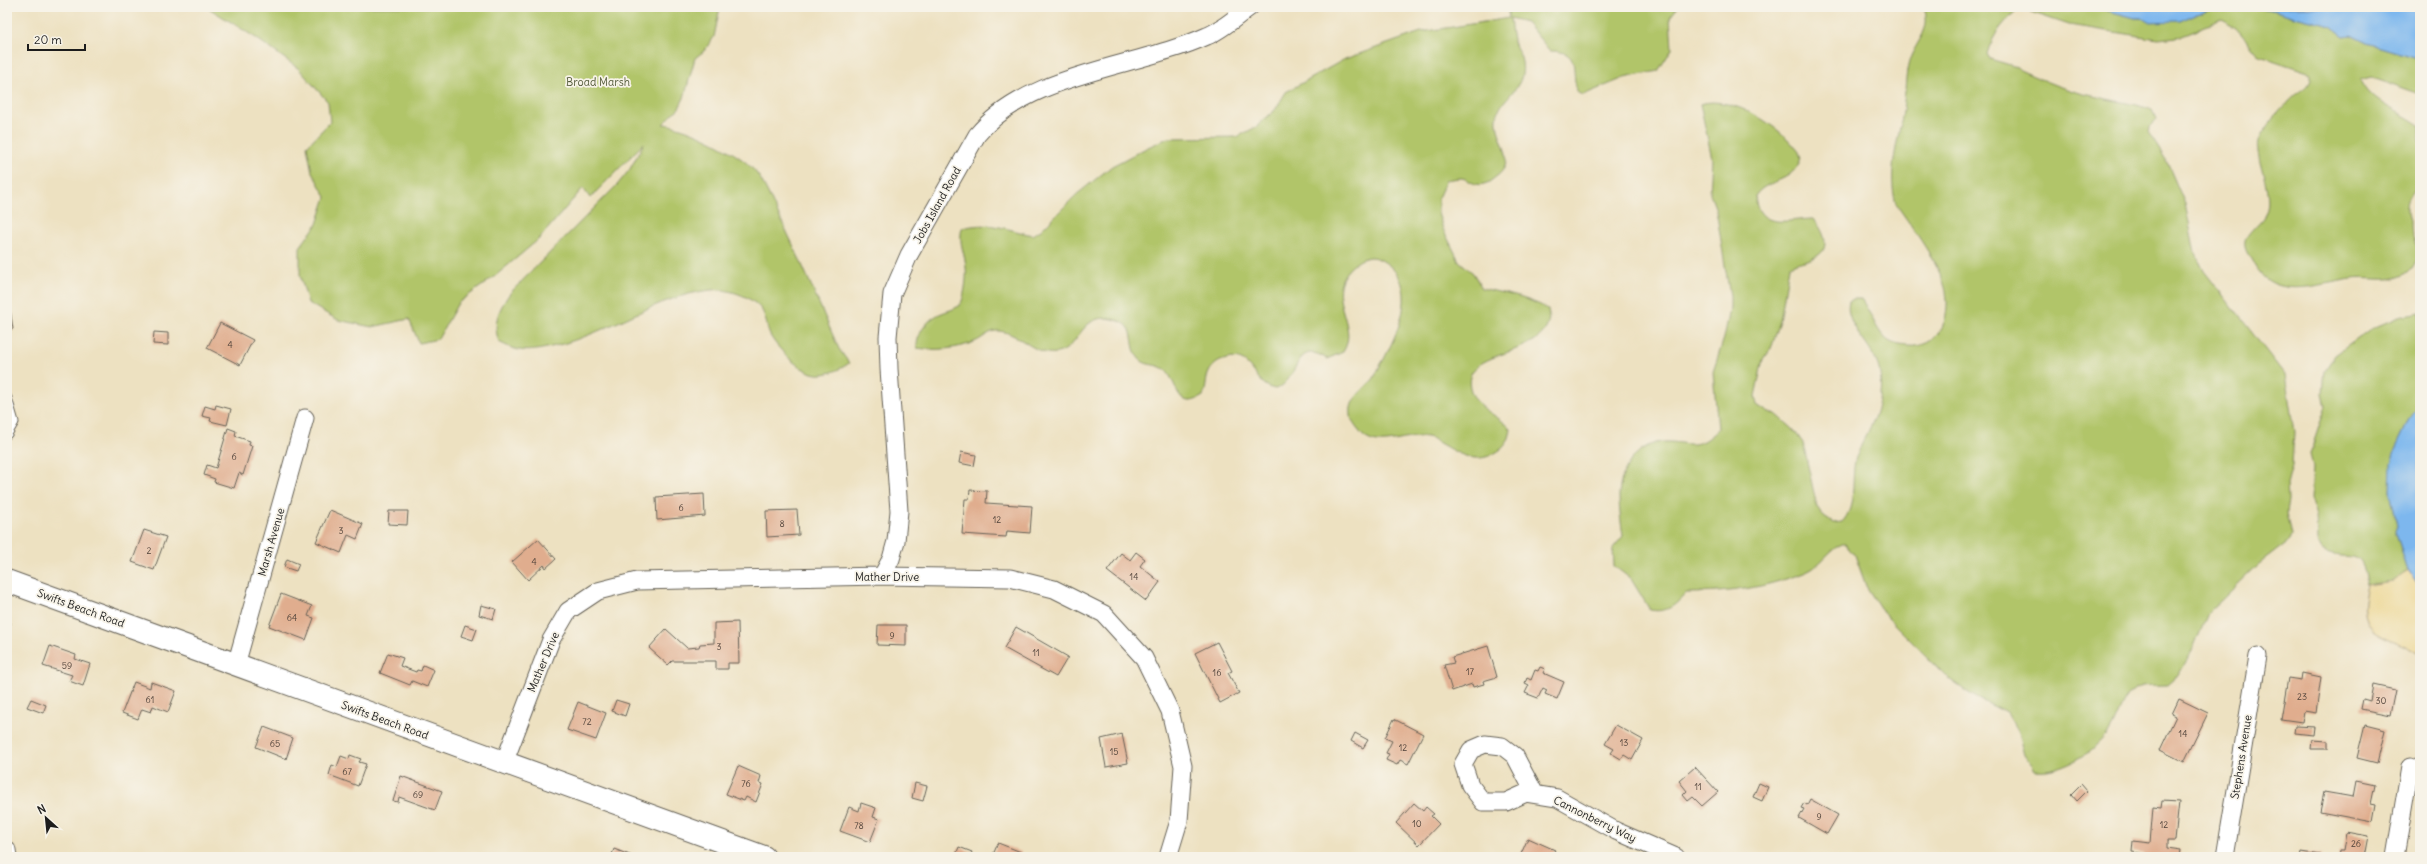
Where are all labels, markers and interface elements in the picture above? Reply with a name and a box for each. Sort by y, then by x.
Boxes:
scale bar [28,26,85,52]
text: 20 m [34,32,62,47]
park label: Broad Marsh [566,75,630,89]
street label: Jobs Island Road [910,164,964,246]
house number: 4 [227,339,233,350]
house number: 6 [231,451,237,462]
house number: 6 [678,502,684,513]
street label: Marsh Avenue [255,506,287,578]
house number: 12 [993,514,1001,525]
house number: 8 [779,518,785,529]
house number: 3 [338,525,344,536]
house number: 2 [147,545,152,556]
house number: 4 [531,556,537,567]
street label: Mather Drive [855,570,919,584]
house number: 14 [1130,571,1138,582]
street label: Swifts Beach Road [35,586,127,630]
house number: 64 [287,612,297,623]
street label: Mather Drive [524,630,562,694]
house number: 9 [889,630,895,641]
house number: 3 [716,641,722,652]
house number: 11 [1032,647,1040,658]
house number: 59 [62,660,72,671]
house number: 17 [1466,666,1475,677]
house number: 16 [1213,667,1221,678]
house number: 23 [2297,691,2307,702]
house number: 61 [146,694,154,705]
house number: 30 [2375,695,2387,706]
street label: Swifts Beach Road [339,698,431,742]
street label: Stephens Avenue [2227,714,2255,800]
house number: 72 [582,716,592,727]
house number: 14 [2179,728,2187,739]
house number: 13 [1620,737,1628,748]
house number: 65 [270,738,280,749]
house number: 12 [1399,742,1407,753]
house number: 15 [1110,746,1118,757]
house number: 67 [342,766,352,777]
house number: 76 [741,778,751,789]
house number: 11 [1694,781,1702,792]
house number: 69 [413,789,423,800]
street label: Cannonberry Way [1551,793,1639,845]
north arrow [26,798,66,838]
text: N [35,801,48,817]
house number: 9 [1816,811,1822,822]
house number: 10 [1412,818,1422,829]
house number: 12 [2160,819,2168,830]
house number: 78 [854,820,864,831]
house number: 26 [2351,838,2361,849]

